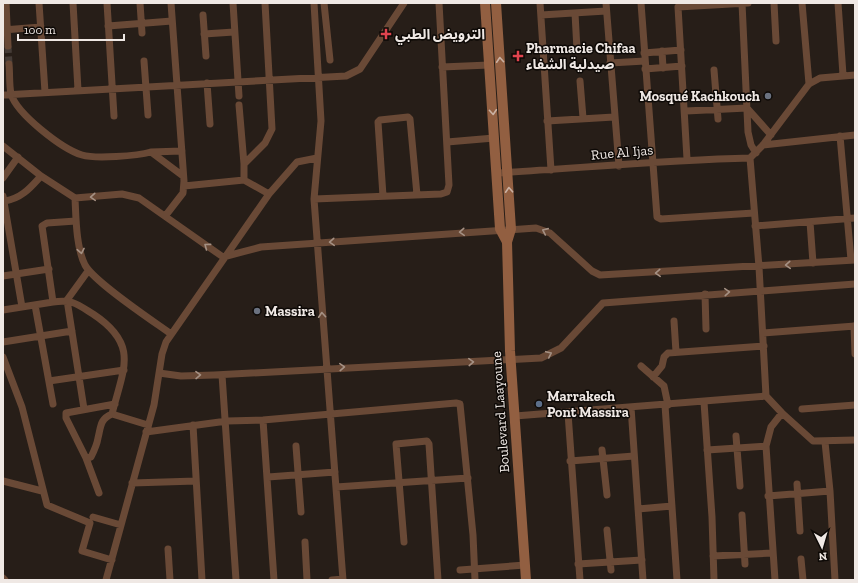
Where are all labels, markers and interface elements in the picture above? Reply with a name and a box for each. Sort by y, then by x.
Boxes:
scale bar [18,16,124,42]
text: 100 m [24,23,56,37]
place label: الترويض الطبي [395,26,485,45]
marker: الترويض الطبي [380,28,392,40]
place label: Pharmacie Chifaa صيدلية الشفاء [526,40,636,73]
marker: Pharmacie Chifaa صيدلية الشفاء [513,51,523,61]
one-way arrow [496,57,505,63]
place label: Mosqué Kachkouch [639,88,760,105]
marker: Mosqué Kachkouch [763,91,773,101]
one-way arrow [488,109,497,115]
street label: Rue Al Ijas [590,141,654,164]
one-way arrow [504,187,513,193]
one-way arrow [90,192,96,201]
one-way arrow [459,228,465,237]
one-way arrow [541,228,549,236]
one-way arrow [329,237,335,246]
one-way arrow [205,244,212,251]
one-way arrow [77,248,85,254]
one-way arrow [785,260,791,269]
one-way arrow [655,268,661,277]
one-way arrow [724,288,730,297]
place label: Massira [265,303,315,320]
marker: Massira [252,306,262,316]
one-way arrow [317,312,326,318]
street label: Boulevard Laayoune [488,350,513,473]
one-way arrow [545,351,552,359]
one-way arrow [468,357,474,366]
one-way arrow [339,363,345,372]
one-way arrow [195,371,201,379]
place label: Marrakech Pont Massira [547,388,629,421]
marker: Marrakech Pont Massira [534,399,544,409]
north arrow [802,527,842,567]
text: N [817,550,828,563]

